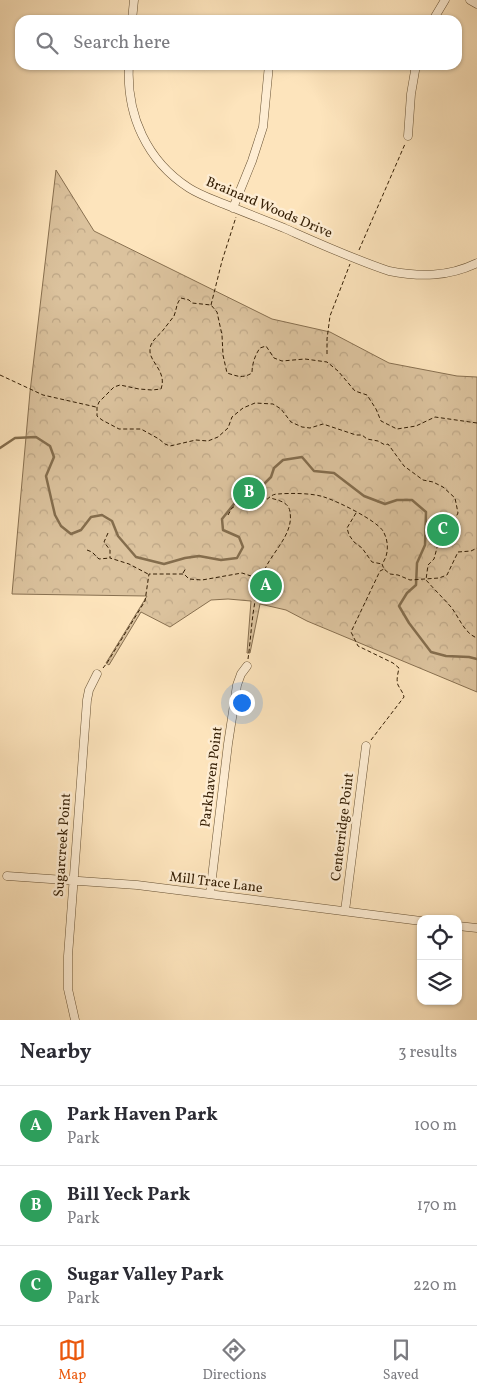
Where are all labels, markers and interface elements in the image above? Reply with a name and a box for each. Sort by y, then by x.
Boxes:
search box [15,15,462,70]
icon: search [33,29,61,57]
text: Search here [73,30,170,56]
street label: Brainard Woods Drive [203,173,336,243]
pin: B [233,474,265,512]
pin: C [427,511,459,549]
pin: A [250,567,282,605]
your location [229,690,255,716]
street label: Parkhaven Point [196,725,228,828]
street label: Centerridge Point [327,772,359,882]
street label: Sugarcreek Point [50,792,76,898]
street label: Mill Trace Lane [168,868,264,898]
map controls [417,915,462,1005]
button: locate [417,915,462,960]
button: layers [417,960,462,1005]
text: Nearby [20,1038,91,1067]
text: 3 results [398,1042,457,1064]
text: Park Haven Park [67,1102,218,1128]
text: A [30,1115,42,1137]
text: 100 m [414,1115,457,1137]
text: Park [67,1128,100,1150]
text: Bill Yeck Park [67,1182,190,1208]
text: B [31,1195,41,1217]
text: 170 m [417,1195,457,1217]
text: Park [67,1208,100,1230]
text: Sugar Valley Park [67,1262,224,1288]
text: C [31,1275,41,1297]
text: 220 m [413,1275,457,1297]
text: Park [67,1288,100,1310]
tab: Map [58,1336,86,1385]
tab: Directions [202,1336,267,1385]
tab: Saved [383,1336,419,1385]

